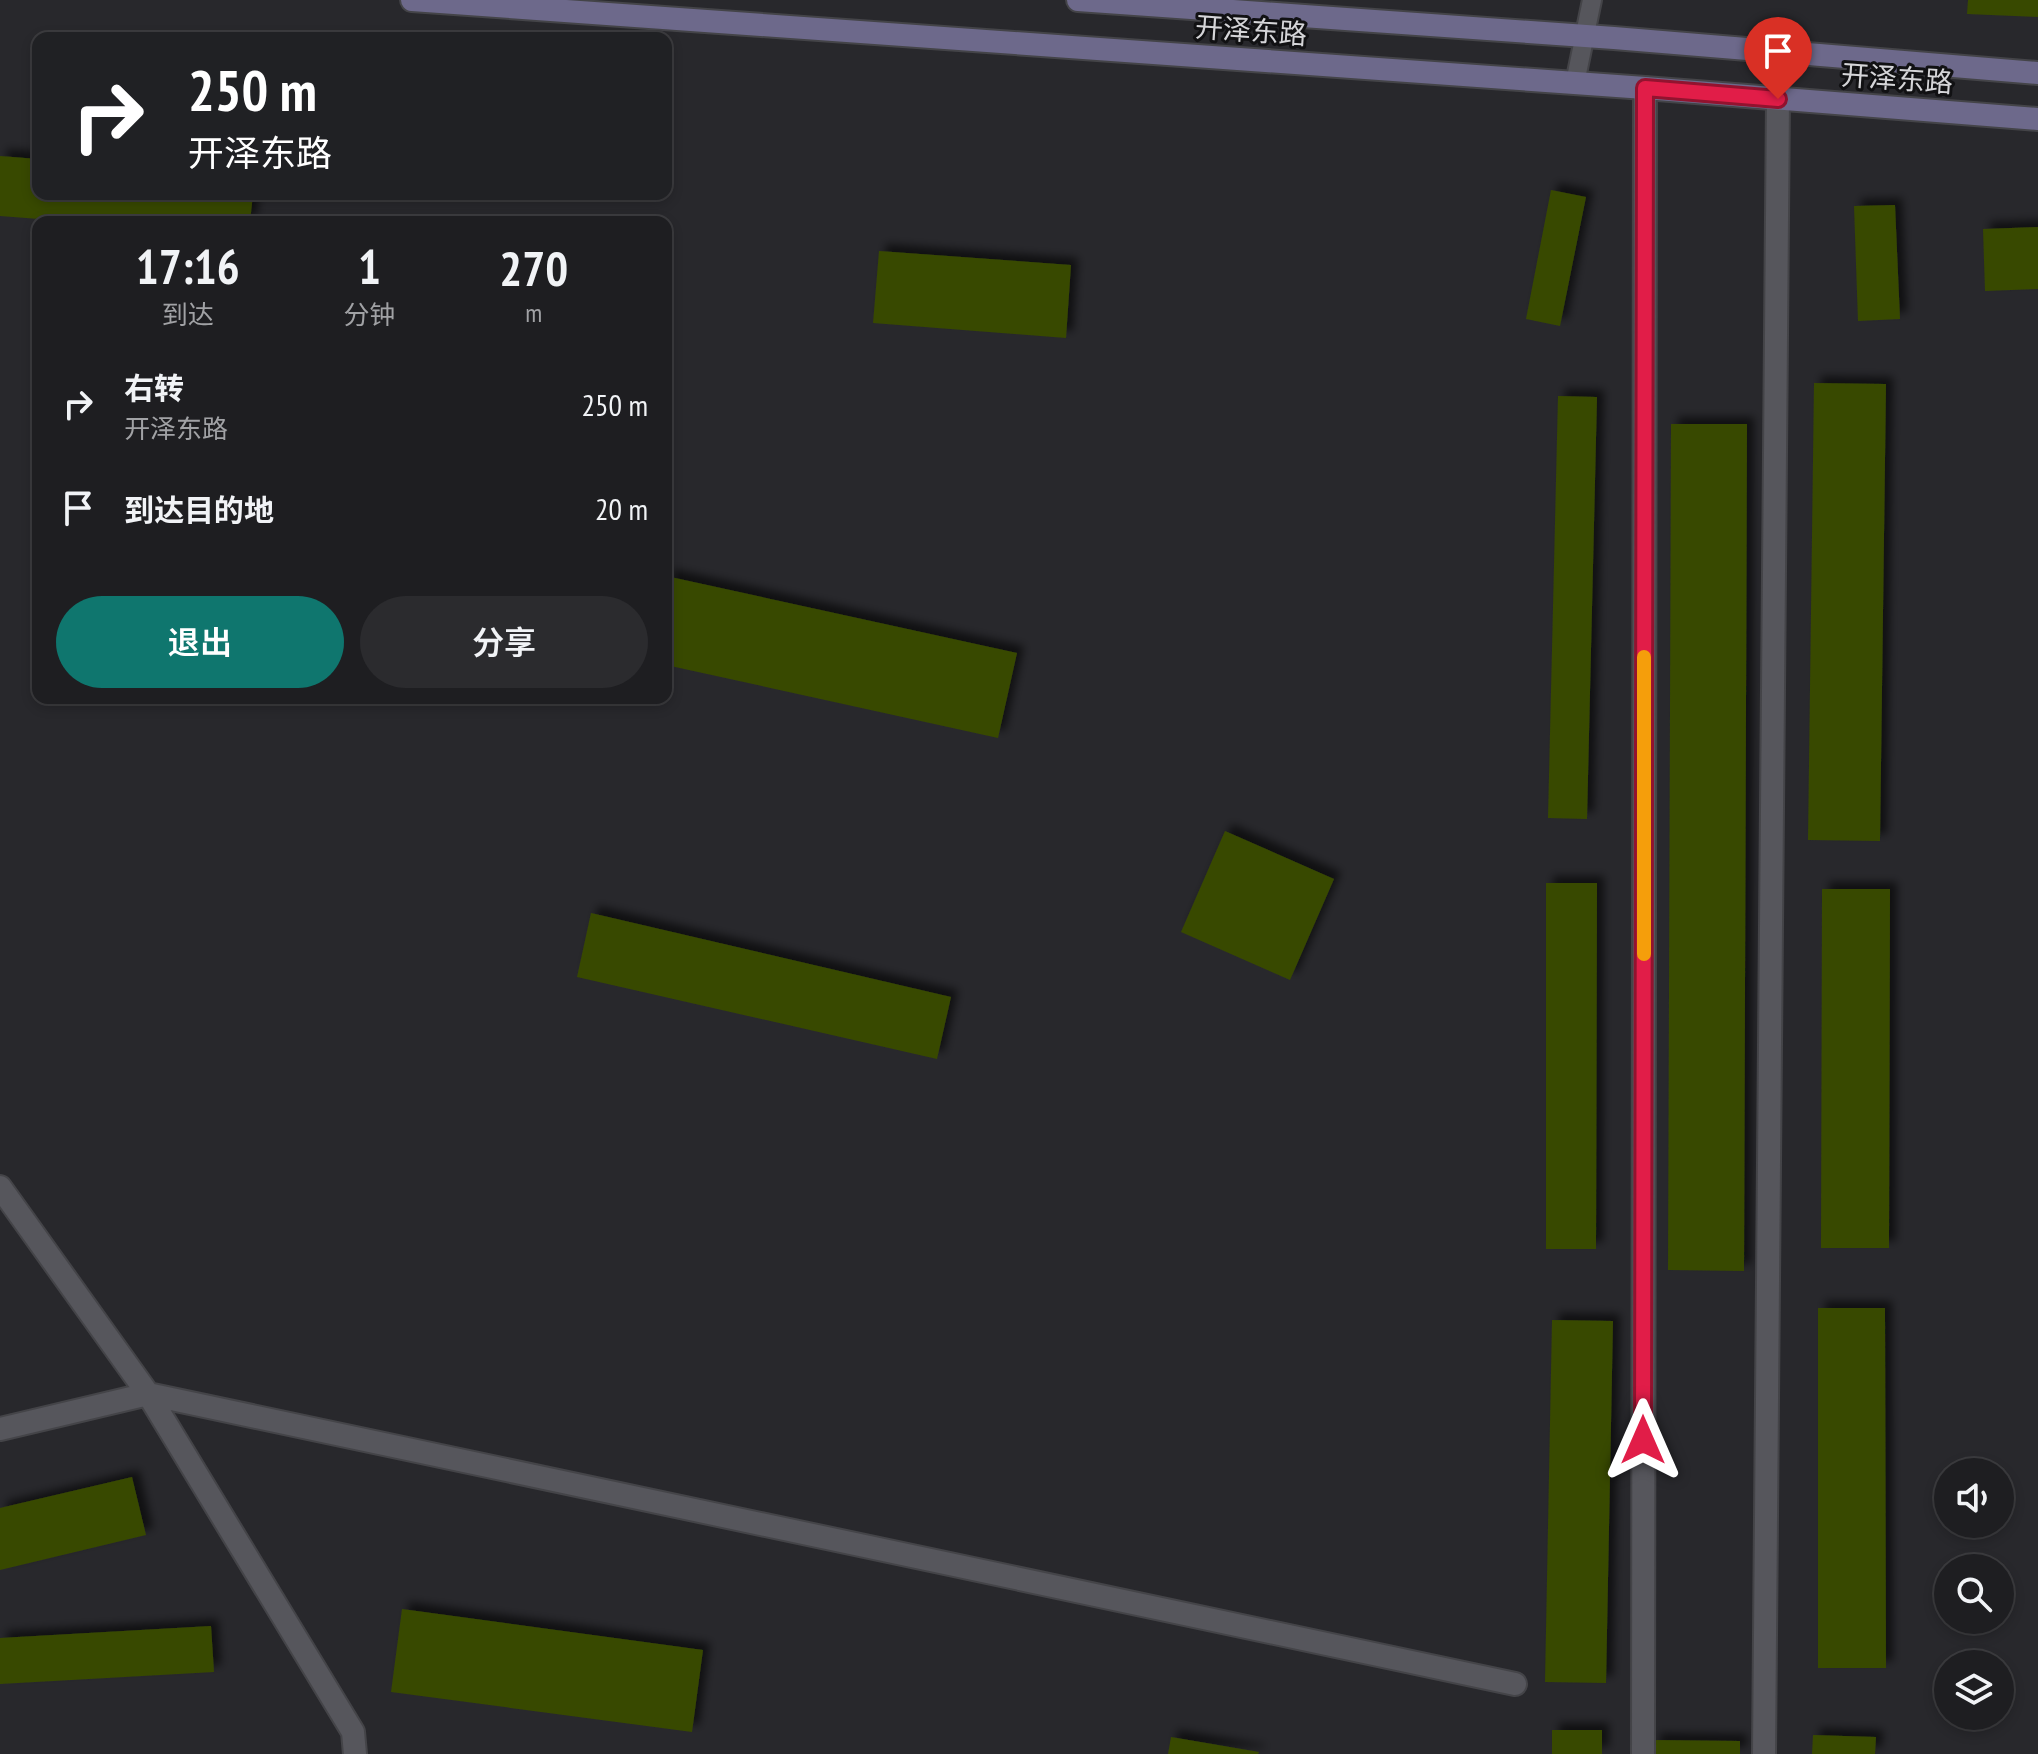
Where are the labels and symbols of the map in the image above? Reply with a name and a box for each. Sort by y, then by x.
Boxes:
street label: 开泽东路 [1194,8,1308,52]
pin [1744,17,1812,99]
street label: 开泽东路 [1840,56,1954,100]
position arrow [1601,1398,1685,1482]

